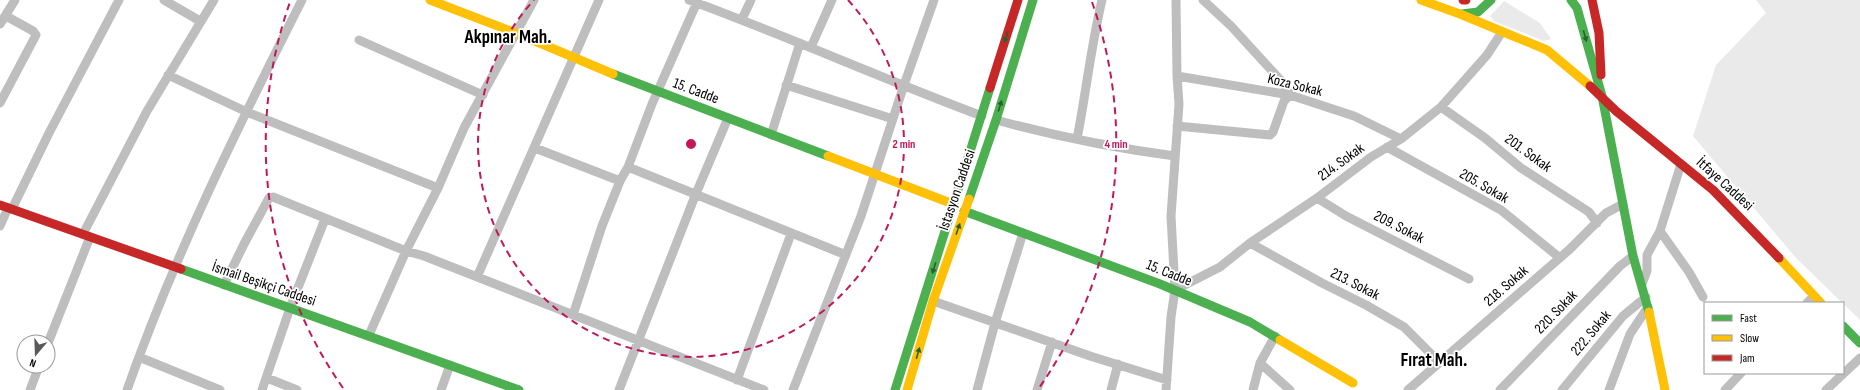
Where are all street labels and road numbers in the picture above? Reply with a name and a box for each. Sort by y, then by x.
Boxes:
street label: Koza Sokak [1266,69,1325,101]
street label: 15. Cadde [670,74,722,108]
street label: 201. Sokak [1501,130,1556,177]
street label: 214. Sokak [1314,139,1368,185]
street label: İstasyon Caddesi [934,147,980,233]
street label: İtfaye Caddesi [1692,153,1758,215]
street label: 205. Sokak [1456,164,1512,208]
street label: 209. Sokak [1371,206,1428,248]
street label: 15. Cadde [1143,255,1195,291]
street label: İsmail Beşikçi Caddesi [209,257,319,311]
street label: 218. Sokak [1480,261,1532,311]
street label: 213. Sokak [1327,264,1383,305]
street label: 220. Sokak [1531,286,1582,338]
street label: 222. Sokak [1566,306,1616,360]

